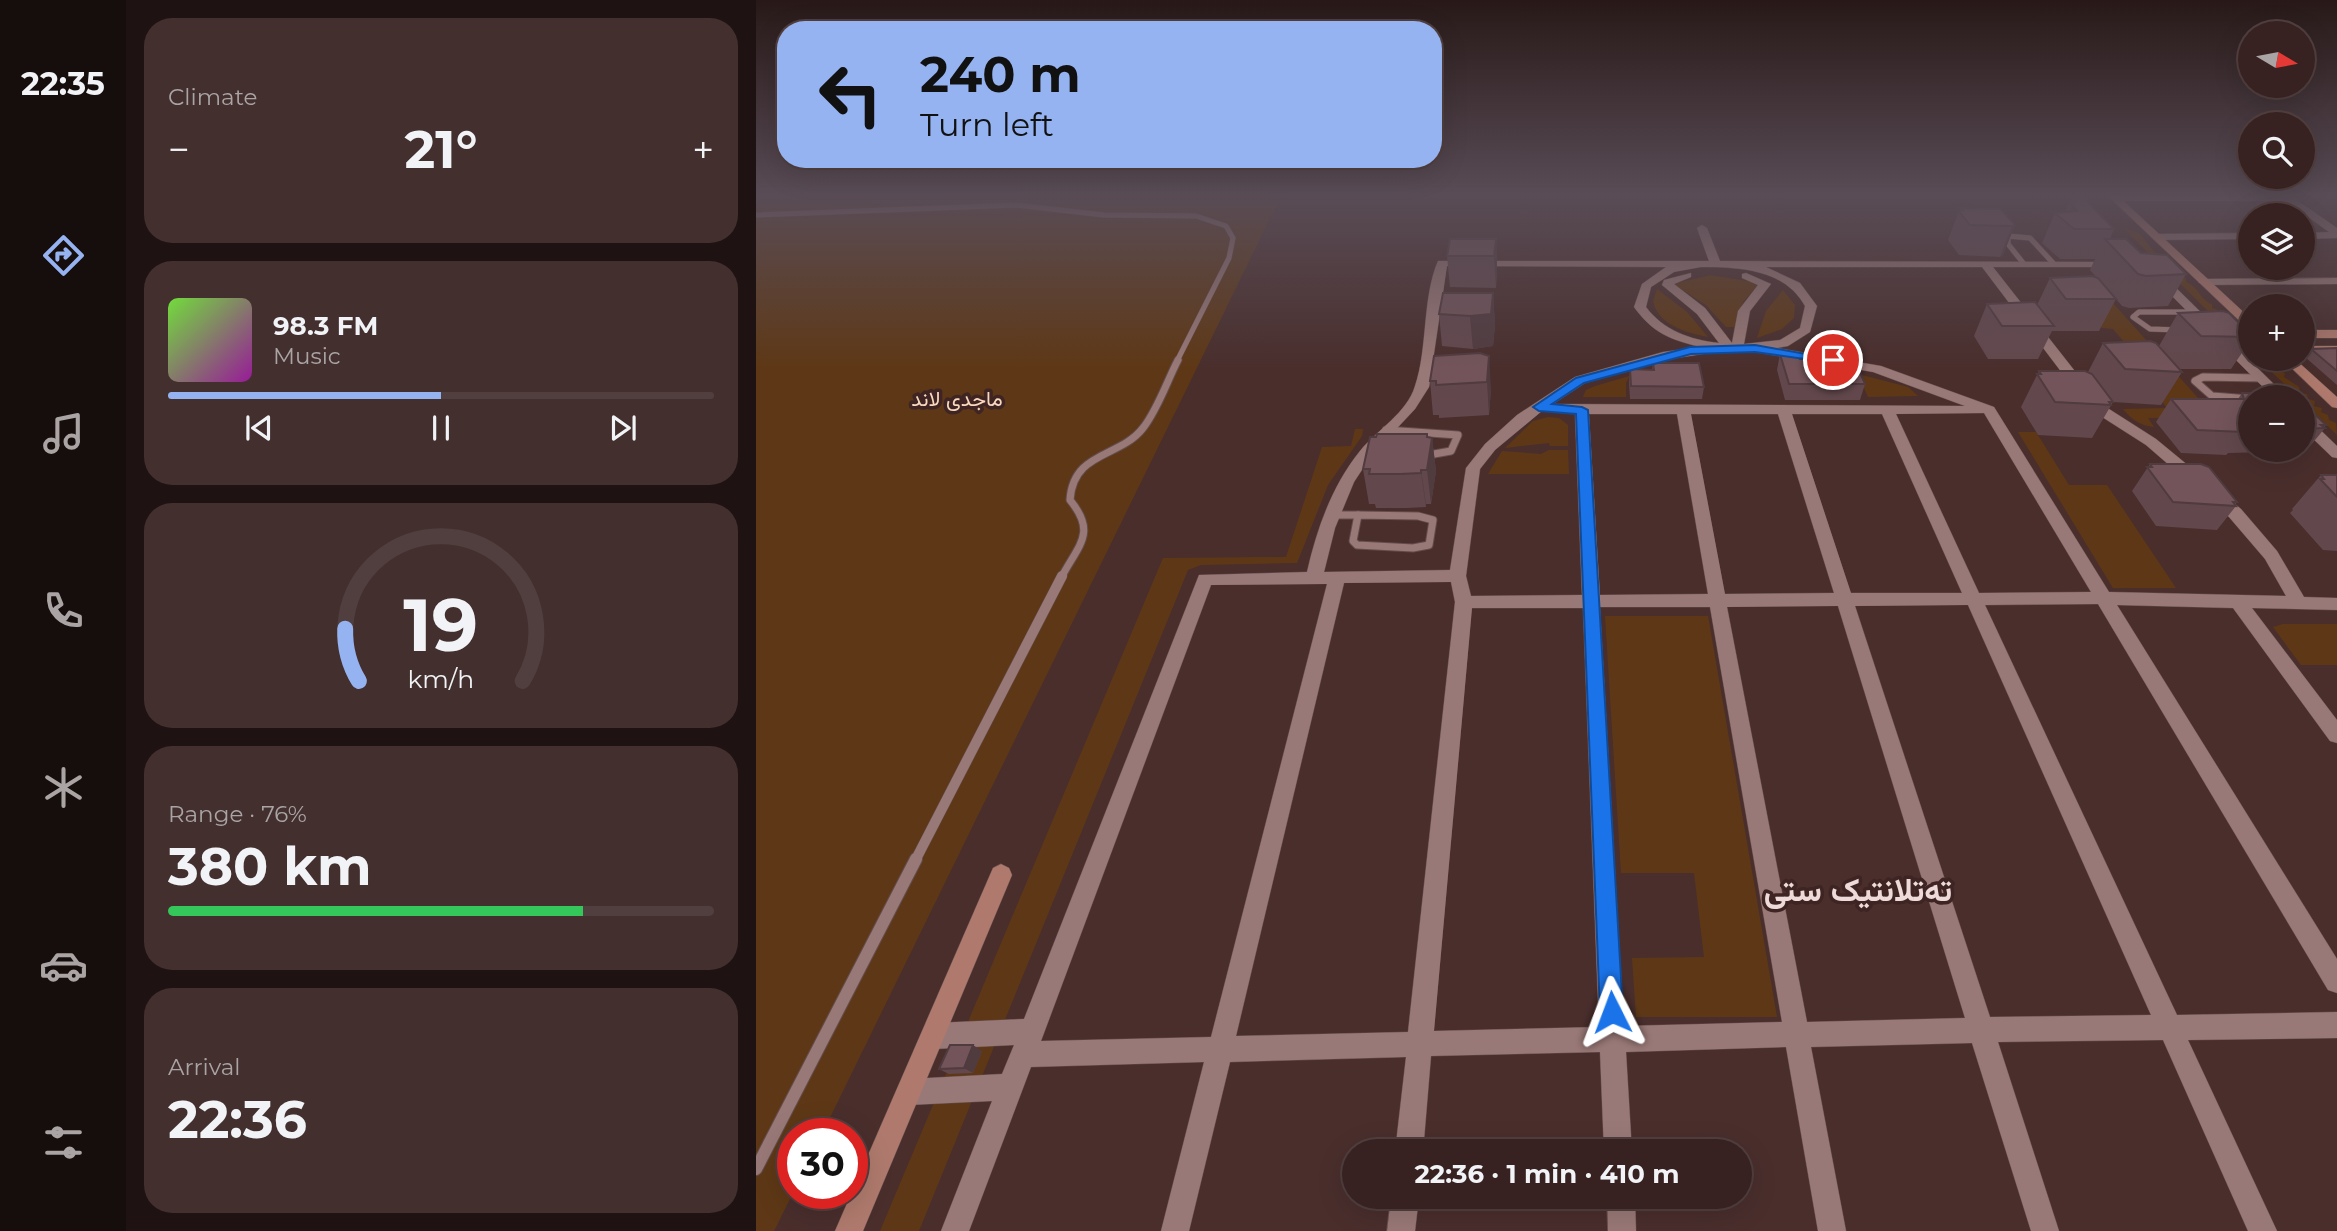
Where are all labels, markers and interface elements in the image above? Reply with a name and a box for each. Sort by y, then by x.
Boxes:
north arrow [2238,21,2315,98]
map controls [2238,21,2315,462]
text: 240 m [920,45,1081,104]
icon: left [805,49,896,140]
text: 22:35 [21,64,105,103]
text: Climate [168,83,257,111]
text: Turn left [920,105,1054,144]
button: search [2238,112,2315,189]
text: 21° [405,118,477,181]
text: − [168,126,190,173]
text: + [692,126,714,173]
button: layers [2238,203,2315,280]
icon: directions [39,231,88,280]
button: + [2238,294,2315,371]
text: 98.3 FM [273,310,378,342]
pin [1803,330,1863,390]
icon: arrive [1814,341,1852,379]
text: Music [273,342,341,370]
button: − [2238,385,2315,462]
park label: ماجدی لاند [911,386,1003,411]
icon: music [39,409,88,458]
icon: previous [240,409,278,447]
icon: pause [422,409,460,447]
icon: next [604,409,642,447]
text: 19 [404,582,478,670]
icon: phone [39,586,88,635]
text: km/h [408,664,474,694]
icon: climate [39,763,88,812]
text: Range · 76% [168,800,307,828]
text: 380 km [168,835,372,898]
district label: تەتلانتیک ستی [1764,870,1952,909]
icon: car [39,941,88,990]
position arrow [1575,975,1649,1049]
text: Arrival [168,1053,241,1081]
text: 22:36 [168,1088,307,1151]
icon: filters [39,1118,88,1167]
speed limit sign: 30 [777,1118,868,1209]
text: 22:36 · 1 min · 410 m [1415,1158,1679,1190]

